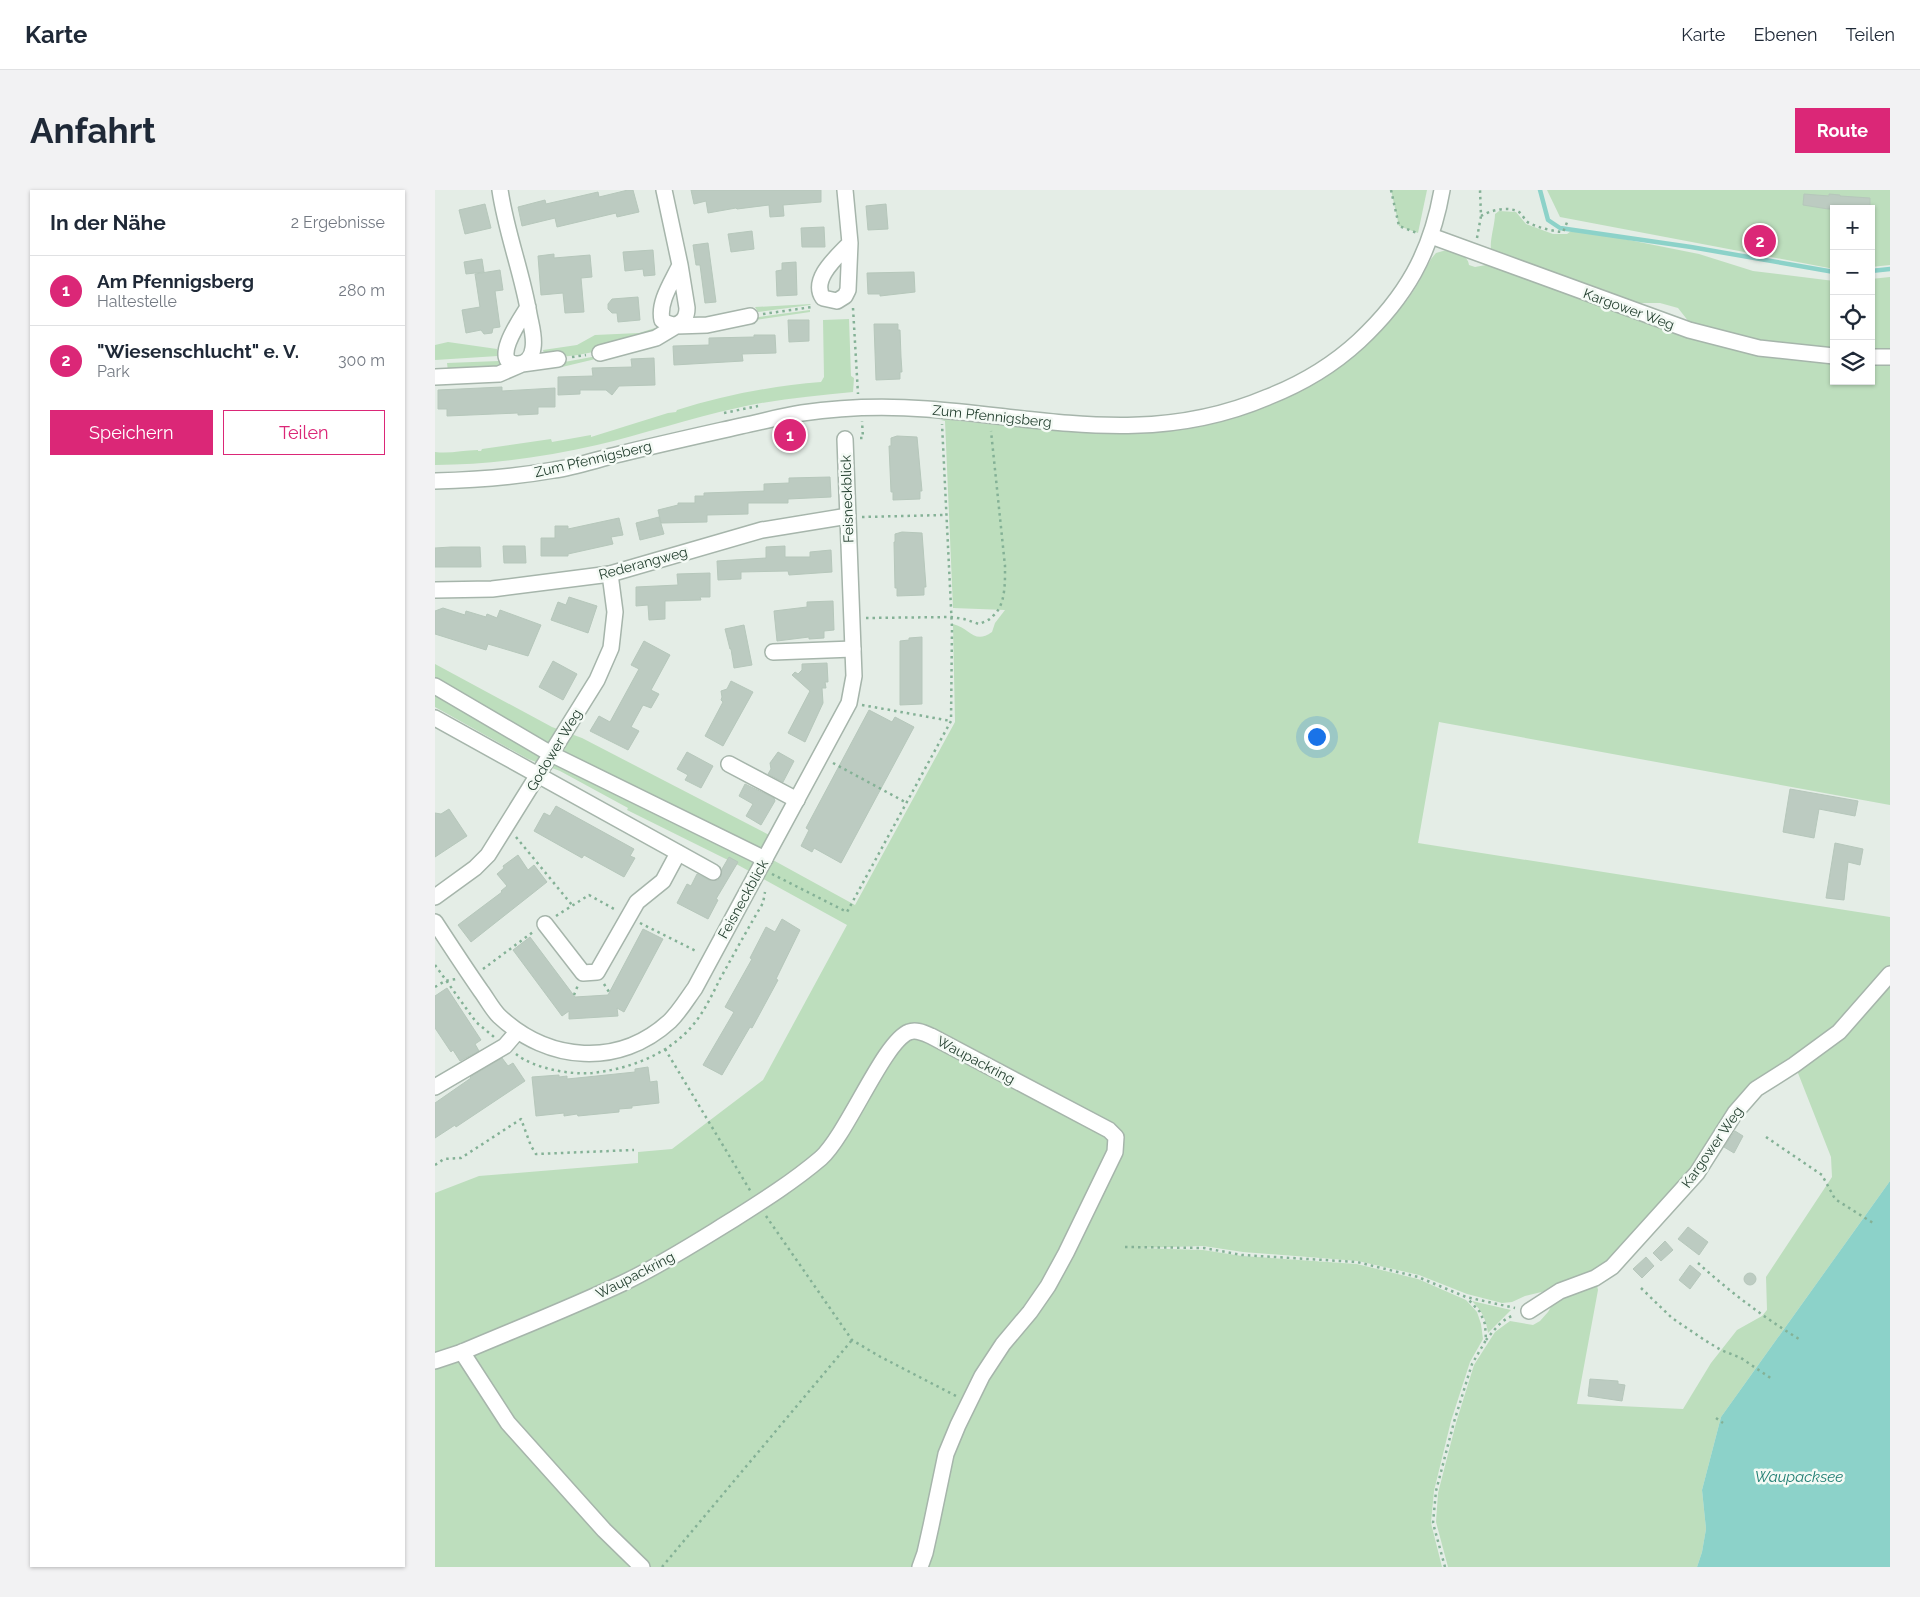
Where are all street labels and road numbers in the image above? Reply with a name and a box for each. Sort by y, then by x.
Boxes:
street label: Kargower Weg [1581,285,1677,333]
street label: Zum Pfennigsberg [932,402,1052,430]
street label: Zum Pfennigsberg [533,438,653,480]
street label: Feisneckblick [837,454,857,543]
street label: Rederangweg [597,543,689,583]
street label: Godower Weg [523,706,585,794]
street label: Feisneckblick [715,856,772,941]
street label: Waupackring [934,1033,1018,1087]
street label: Kargower Weg [1678,1103,1746,1191]
street label: Waupackring [593,1248,677,1302]

